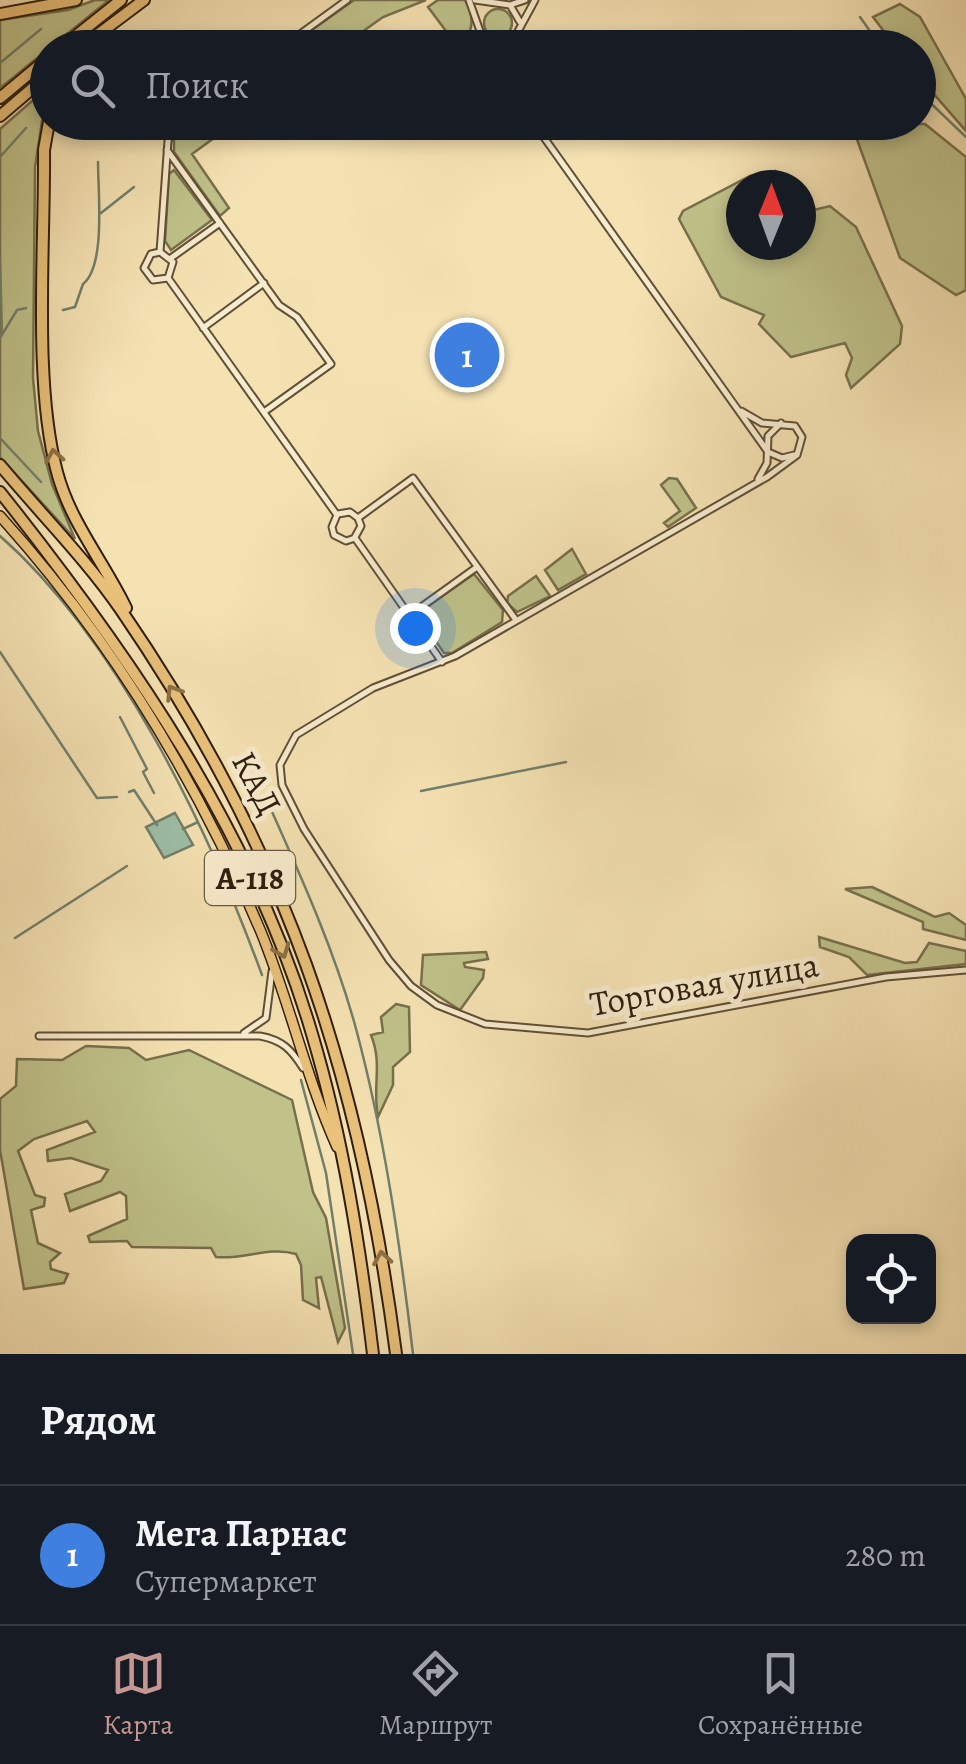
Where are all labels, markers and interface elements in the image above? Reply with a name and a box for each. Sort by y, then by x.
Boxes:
search box [30,30,936,140]
icon: search [65,58,120,113]
text: Поиск [145,59,249,111]
north arrow [726,170,816,260]
pin: 1 [434,318,500,392]
one-way arrow [44,448,65,464]
your location [390,603,441,654]
one-way arrow [166,685,185,703]
street label: КАД [220,743,294,823]
road number: А-118 [205,851,295,905]
street label: Торговая улица [586,940,822,1028]
one-way arrow [270,941,290,959]
map controls [846,1234,936,1324]
button: locate [846,1234,936,1324]
one-way arrow [372,1249,393,1266]
text: Рядом [40,1391,157,1448]
text: Мега Парнас [135,1507,347,1559]
text: 1 [67,1533,78,1577]
text: 280 m [845,1533,926,1577]
text: Супермаркет [135,1559,317,1603]
tab: Карта [103,1646,173,1744]
tab: Маршрут [379,1646,492,1744]
tab: Сохранённые [698,1646,863,1744]

